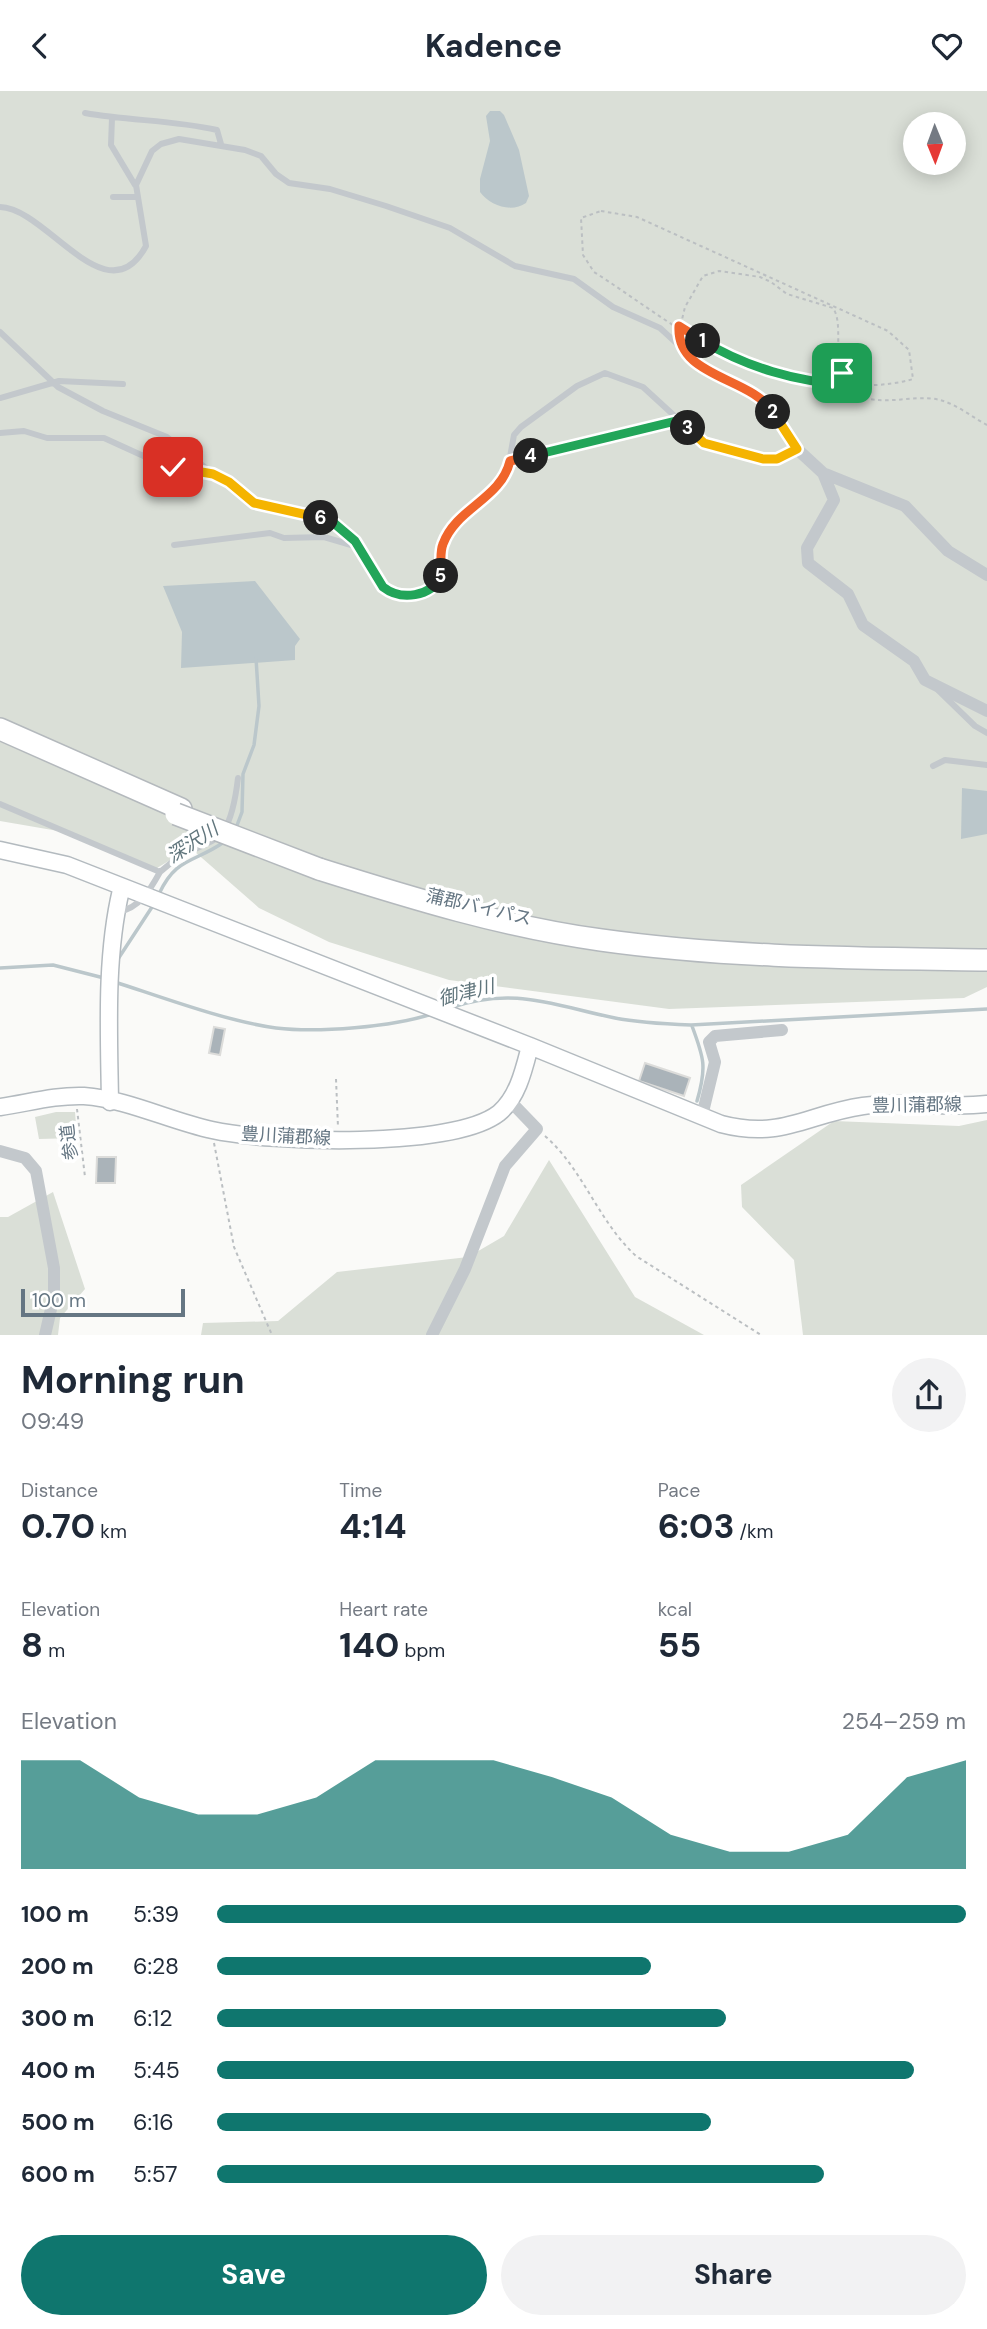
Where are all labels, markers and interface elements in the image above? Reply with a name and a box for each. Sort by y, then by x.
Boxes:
text: Kadence [425,25,562,67]
icon: back [21,27,59,65]
icon: heart [928,27,966,65]
north arrow [903,112,966,175]
map controls [903,112,966,175]
pin: 1 [686,323,720,359]
text: 1 [699,328,706,353]
pin [812,343,872,403]
icon: arrive [823,354,861,392]
pin: 2 [756,395,790,429]
text: 2 [767,399,778,424]
pin: 3 [670,411,706,445]
text: 3 [682,415,693,440]
pin [143,437,203,497]
pin: 4 [514,439,548,473]
text: 4 [524,443,537,468]
icon: check [154,448,192,486]
pin: 6 [304,501,338,535]
text: 6 [314,505,327,530]
pin: 5 [424,559,458,594]
text: 5 [435,563,446,588]
water label: 深沢川 [162,815,225,868]
street label: 蒲郡バイパス [424,883,534,931]
water label: 御津川 [435,973,499,1012]
street label: 豊川蒲郡線 [872,1092,962,1118]
street label: 豊川蒲郡線 [240,1122,332,1150]
street label: 参道 [55,1123,83,1161]
scale bar [21,1286,186,1318]
text: 100 m [32,1288,86,1313]
text: Morning run [21,1355,245,1405]
button: share [892,1358,966,1432]
text: 09:49 [21,1406,84,1436]
text: Distance [21,1478,98,1503]
text: Time [339,1478,382,1503]
text: Pace [658,1478,700,1503]
text: 0.70 [21,1503,95,1549]
text: 4:14 [339,1503,406,1549]
text: 6:03 [658,1503,734,1549]
text: km [95,1519,127,1544]
text: /km [734,1519,774,1544]
text: Elevation [21,1597,100,1622]
text: Heart rate [339,1597,428,1622]
text: kcal [658,1597,692,1622]
text: 8 [21,1622,43,1668]
text: 140 [339,1622,399,1668]
text: 55 [658,1622,701,1668]
text: m [43,1638,65,1663]
text: bpm [399,1638,445,1663]
text: Elevation [21,1706,117,1736]
text: 254–259 m [842,1706,966,1736]
text: 100 m [21,1899,89,1929]
text: 5:39 [133,1899,179,1929]
text: 200 m [21,1951,94,1981]
text: 6:28 [133,1951,179,1981]
text: 300 m [21,2003,94,2033]
text: 6:12 [133,2003,173,2033]
text: 400 m [21,2055,95,2085]
text: 5:45 [133,2055,180,2085]
text: 500 m [21,2107,95,2137]
text: 6:16 [133,2107,174,2137]
text: 600 m [21,2159,95,2189]
text: 5:57 [133,2159,178,2189]
button: Save [21,2235,487,2315]
button: Share [501,2235,966,2315]

